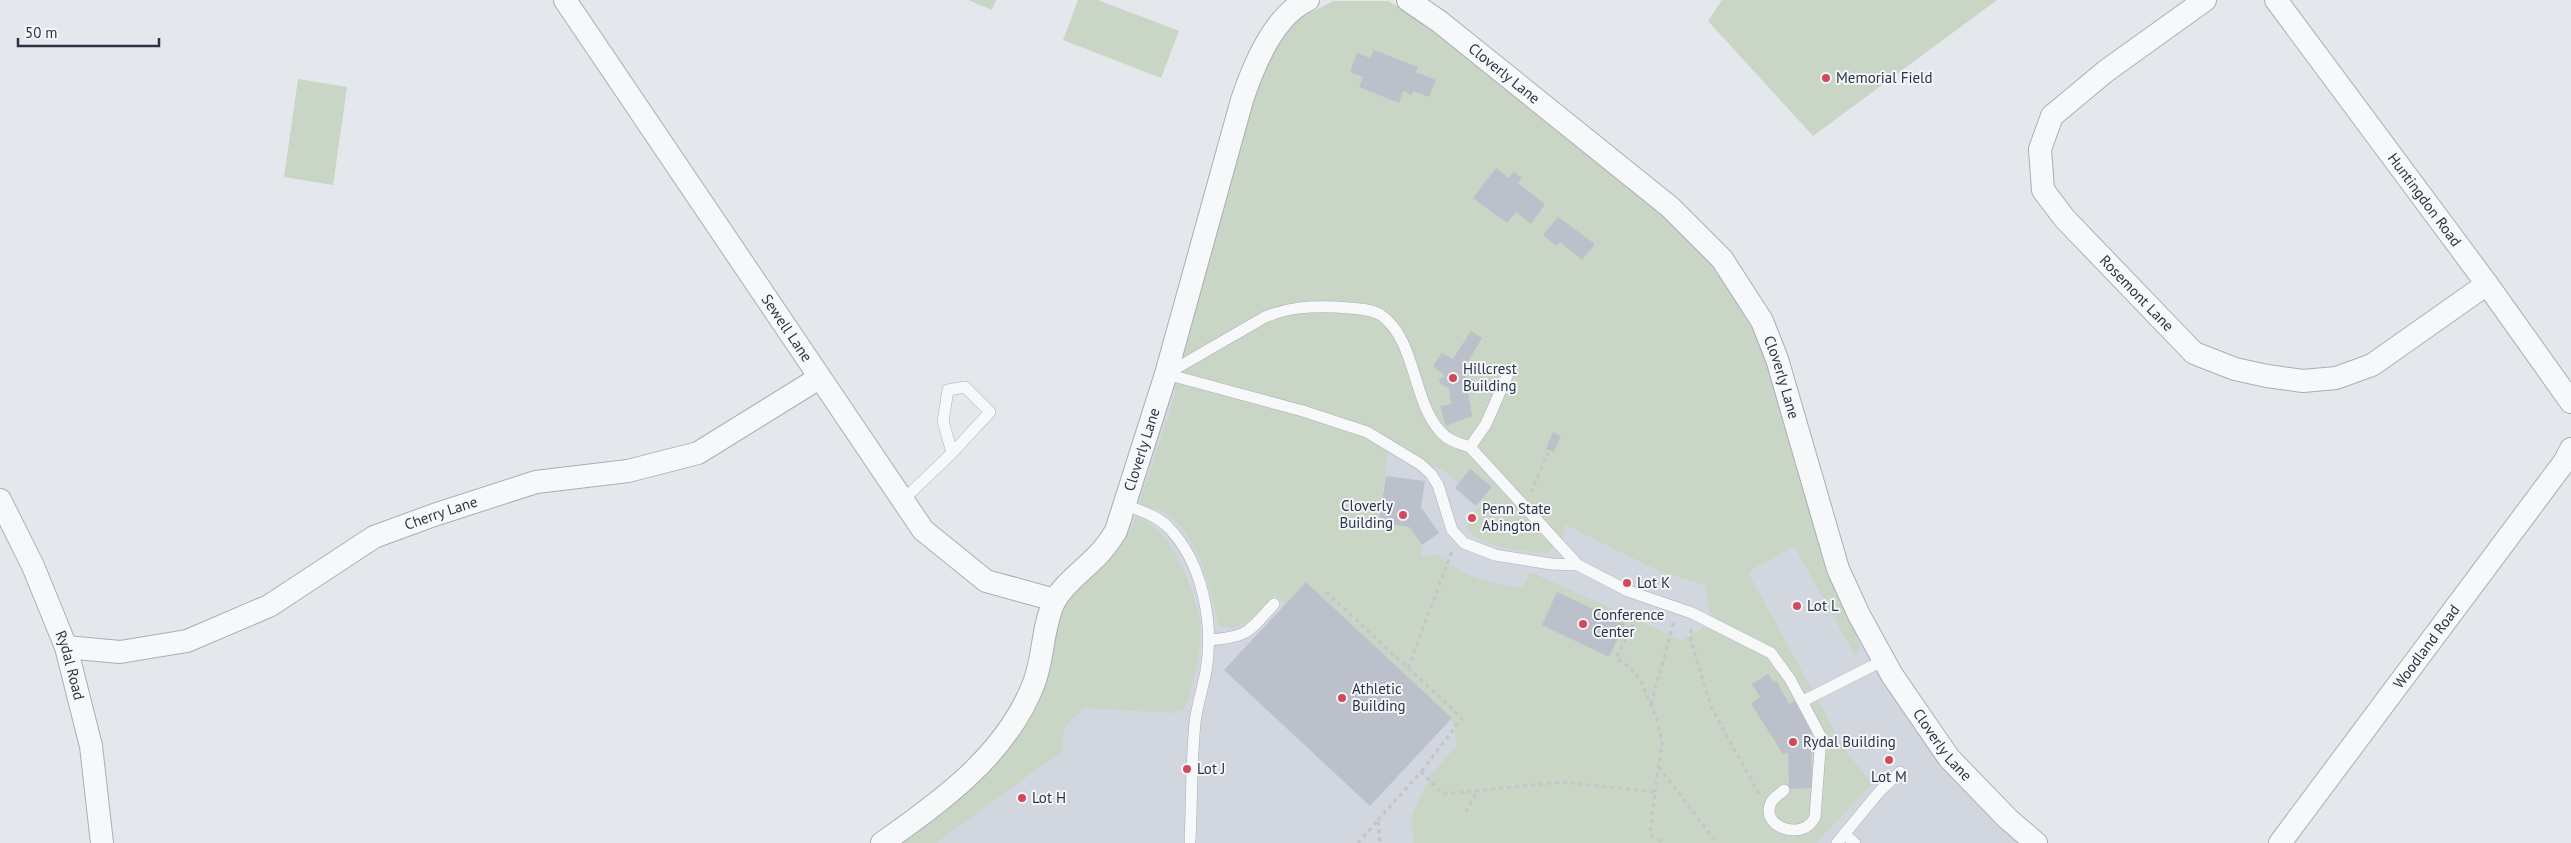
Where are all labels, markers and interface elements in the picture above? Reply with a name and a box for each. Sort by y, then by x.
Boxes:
scale bar [18,15,159,47]
text: 50 m [25,23,58,42]
street label: Cloverly Lane [1465,39,1544,108]
place label: Memorial Field [1836,68,1933,87]
marker: Memorial Field [1820,72,1832,84]
street label: Huntingdon Road [2384,149,2466,250]
street label: Rosemont Lane [2096,251,2178,335]
street label: Sewell Lane [758,290,817,365]
street label: Cloverly Lane [1760,333,1804,421]
place label: Hillcrest Building [1463,359,1517,395]
marker: Hillcrest Building [1447,372,1459,384]
street label: Cloverly Lane [1119,405,1164,493]
street label: Cherry Lane [402,492,480,534]
place label: Cloverly Building [1339,496,1393,532]
place label: Penn State Abington [1482,499,1551,535]
marker: Cloverly Building [1397,509,1409,521]
marker: Penn State Abington [1466,512,1478,524]
place label: Lot K [1637,573,1670,592]
marker: Lot K [1621,577,1633,589]
place label: Lot L [1807,596,1839,615]
marker: Lot L [1791,600,1803,612]
street label: Woodland Road [2389,601,2464,692]
place label: Conference Center [1593,605,1665,641]
marker: Conference Center [1577,618,1589,630]
street label: Rydal Road [51,628,89,702]
place label: Athletic Building [1352,679,1406,715]
marker: Athletic Building [1336,692,1348,704]
street label: Cloverly Lane [1909,705,1976,785]
place label: Rydal Building [1803,732,1896,751]
marker: Rydal Building [1787,736,1799,748]
marker: Lot M [1883,754,1895,766]
place label: Lot J [1197,759,1225,778]
marker: Lot J [1181,763,1193,775]
place label: Lot M [1871,767,1907,786]
place label: Lot H [1032,788,1066,807]
marker: Lot H [1016,792,1028,804]

